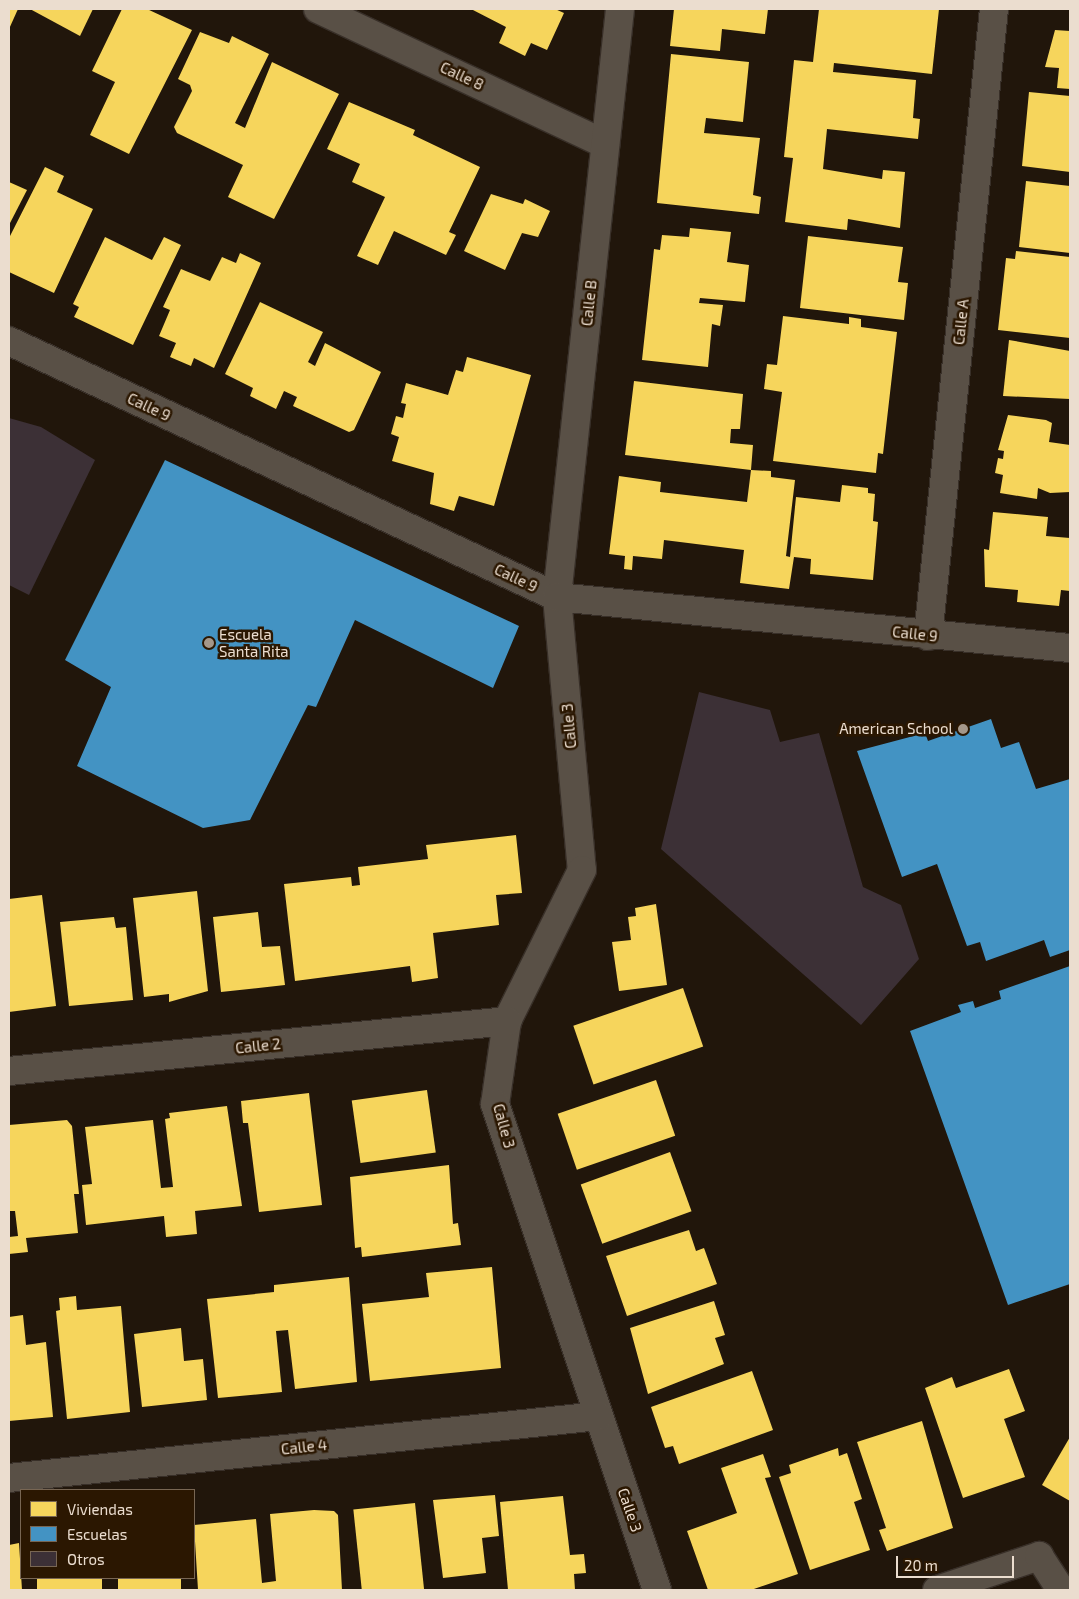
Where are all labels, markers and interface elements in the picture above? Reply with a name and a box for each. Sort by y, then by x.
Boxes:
street label: Calle 8 [437,58,487,94]
street label: Calle B [578,279,600,327]
street label: Calle A [950,298,972,346]
street label: Calle 9 [124,389,174,425]
street label: Calle 9 [491,560,541,596]
street label: Calle 9 [891,623,939,645]
place label: Escuela Santa Rita [219,625,289,660]
marker: Escuela Santa Rita [203,637,215,649]
street label: Calle 3 [558,703,580,749]
place label: American School [839,720,953,738]
marker: American School [957,723,969,735]
street label: Calle 2 [234,1035,282,1057]
street label: Calle 3 [489,1102,519,1150]
street label: Calle 4 [280,1436,328,1458]
street label: Calle 3 [614,1486,646,1534]
legend [20,1489,195,1579]
text: Viviendas [67,1500,133,1518]
text: Escuelas [67,1525,127,1543]
scale bar [899,1546,1016,1578]
text: Otros [67,1550,105,1568]
text: 20 m [904,1556,938,1574]

